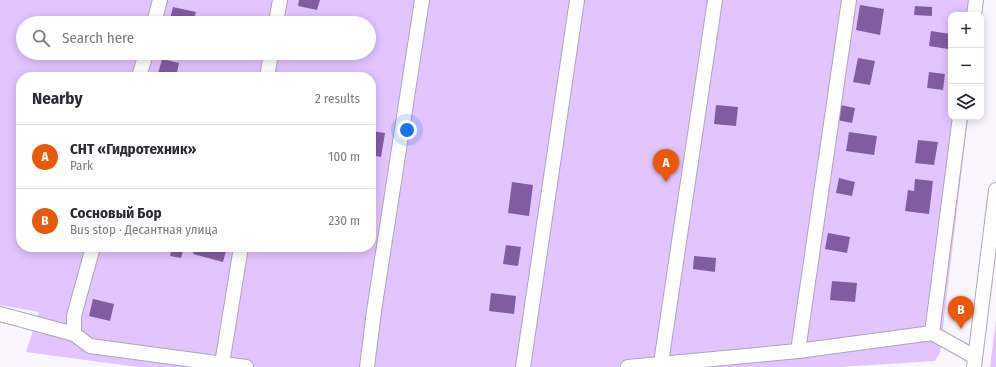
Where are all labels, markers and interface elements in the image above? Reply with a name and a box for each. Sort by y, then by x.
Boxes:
map controls [948,12,984,120]
button: + [948,12,984,48]
search box [16,16,376,60]
icon: search [30,27,52,49]
text: Search here [62,29,134,47]
button: − [948,48,984,84]
button: layers [948,84,984,120]
text: Nearby [32,88,83,109]
text: 2 results [315,91,360,106]
your location [397,120,417,140]
text: СНТ «Гидротехник» [70,140,196,158]
text: A [41,149,49,164]
text: 100 m [328,149,360,164]
pin: A [653,149,679,182]
text: Park [70,158,93,173]
text: Сосновый Бор [70,204,162,222]
text: B [41,213,49,228]
text: 230 m [329,213,360,228]
text: Bus stop · Десантная улица [70,222,218,237]
pin: B [948,296,974,329]

